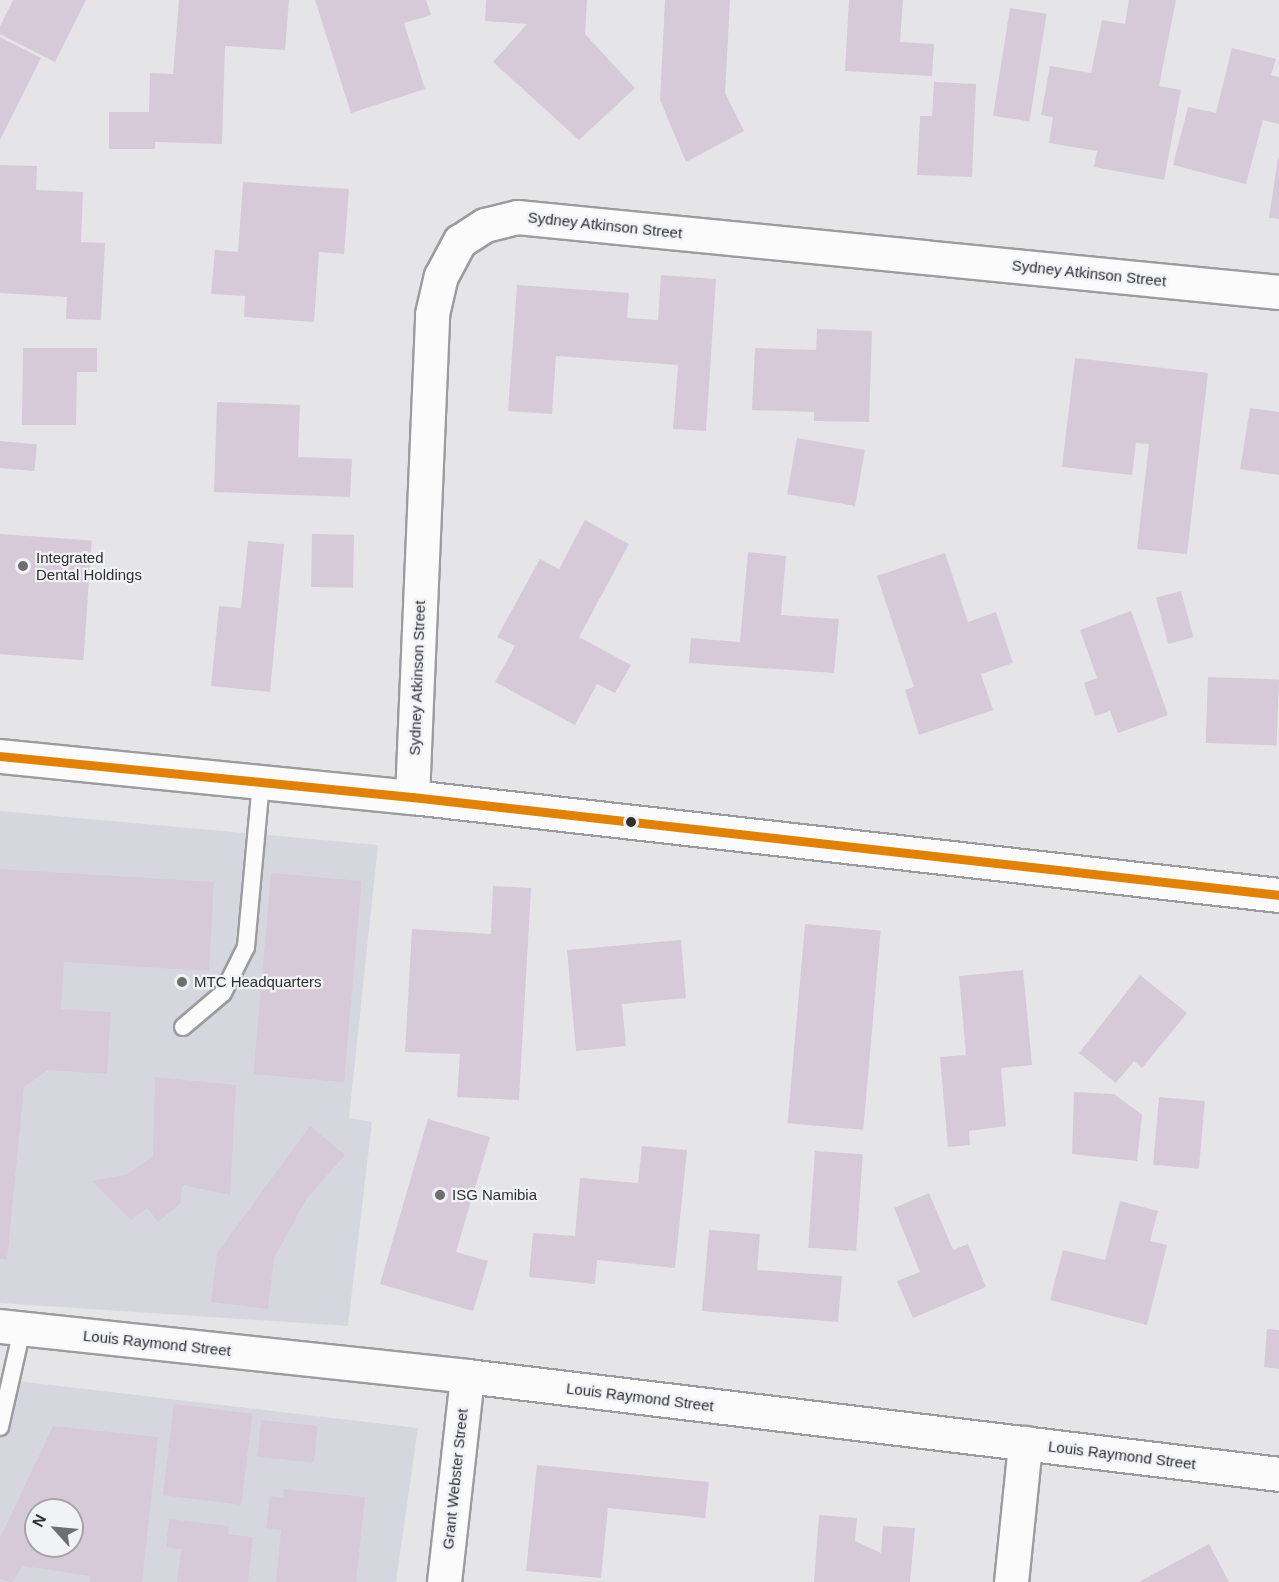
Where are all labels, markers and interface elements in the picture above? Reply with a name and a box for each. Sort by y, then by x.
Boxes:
street label: Sydney Atkinson Street [527,208,683,242]
street label: Sydney Atkinson Street [1011,256,1167,290]
place label: Integrated Dental Holdings [36,548,142,583]
marker: Integrated Dental Holdings [14,557,32,575]
street label: Sydney Atkinson Street [405,600,429,756]
unlabelled marker [625,816,637,828]
place label: MTC Headquarters [194,973,322,991]
marker: MTC Headquarters [175,975,189,989]
place label: ISG Namibia [452,1186,537,1204]
marker: ISG Namibia [433,1188,447,1202]
street label: Louis Raymond Street [82,1326,232,1360]
street label: Louis Raymond Street [565,1379,715,1415]
street label: Grant Webster Street [439,1408,471,1550]
street label: Louis Raymond Street [1047,1437,1197,1473]
north arrow [24,1498,84,1558]
text: N [29,1511,49,1530]

